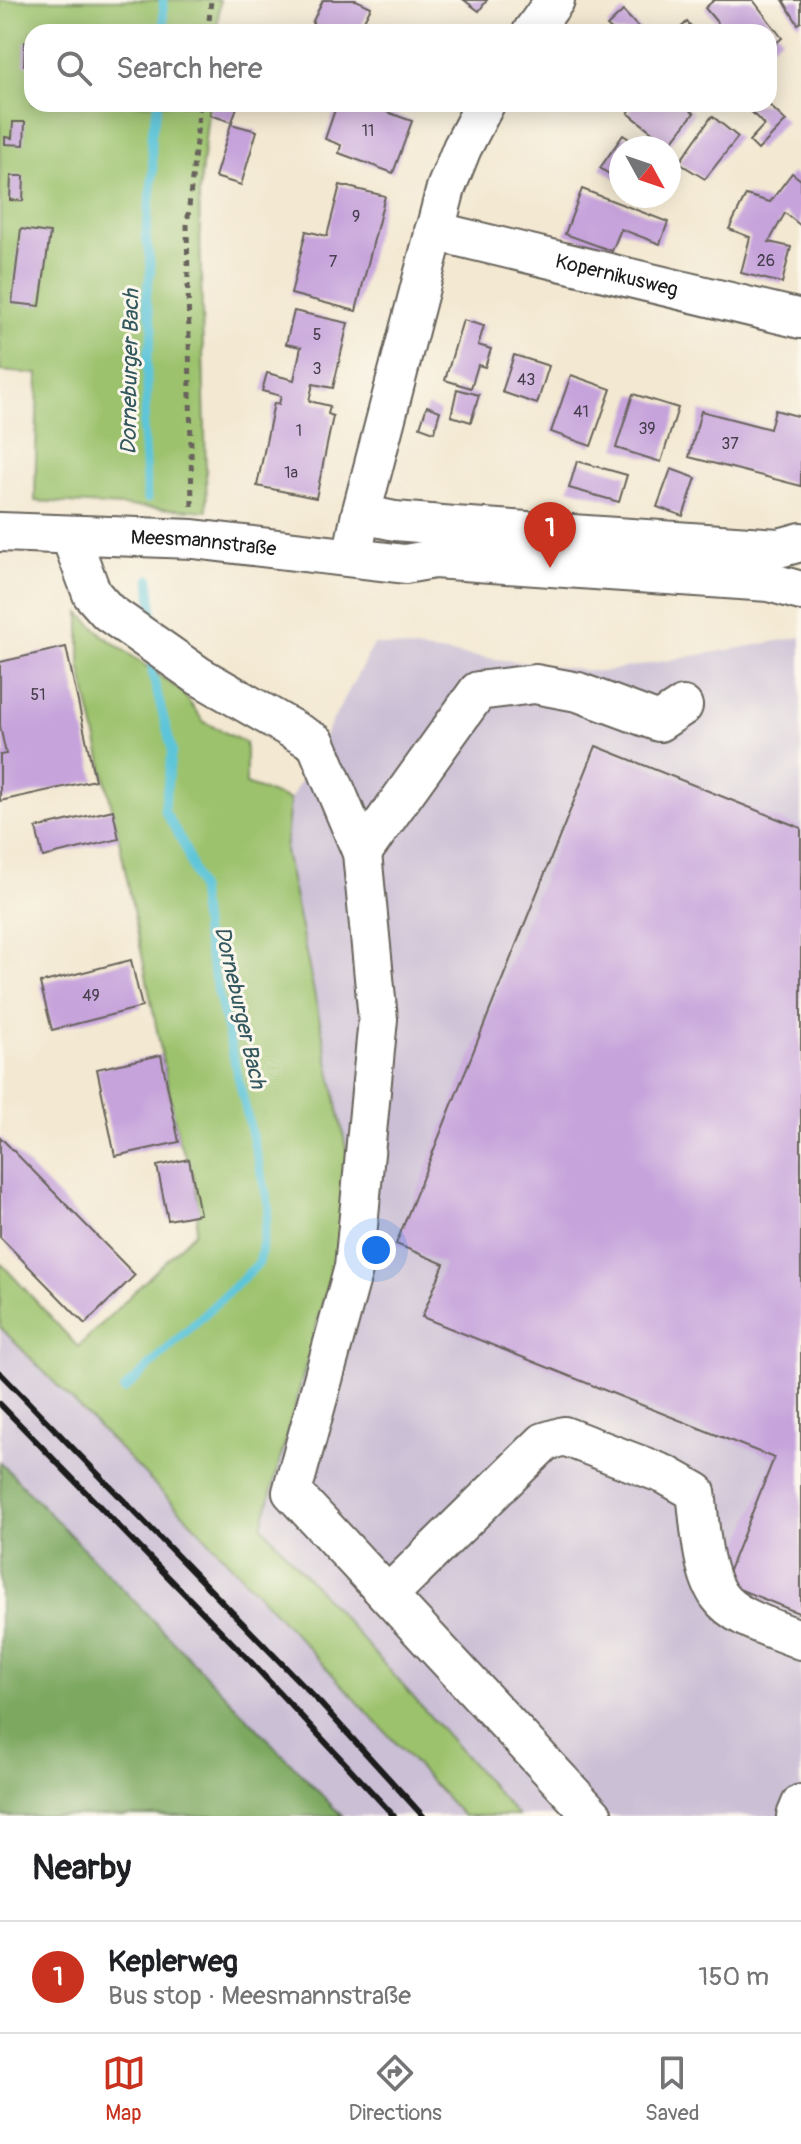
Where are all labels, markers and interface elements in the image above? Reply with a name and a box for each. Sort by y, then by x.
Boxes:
search box [24,24,777,112]
icon: search [52,46,96,90]
text: Search here [116,50,263,87]
house number: 11 [362,121,374,141]
north arrow [609,136,681,208]
house number: 9 [352,207,360,227]
street label: Kopernikusweg [553,249,680,302]
house number: 26 [757,251,775,271]
house number: 7 [329,252,338,272]
water label: Dorneburger Bach [115,288,145,455]
house number: 5 [313,325,321,345]
house number: 3 [313,359,322,379]
house number: 43 [517,370,535,390]
house number: 41 [573,402,589,422]
house number: 39 [638,419,656,439]
house number: 1 [296,421,302,441]
house number: 37 [721,434,739,454]
house number: 1a [284,463,298,483]
pin: 1 [524,502,576,568]
street label: Meesmannstraße [130,525,278,562]
house number: 51 [31,685,45,705]
water label: Dorneburger Bach [208,924,273,1092]
house number: 49 [82,986,100,1006]
your location [356,1230,396,1270]
text: Nearby [32,1847,131,1890]
text: Keplerweg [108,1943,238,1980]
text: 1 [53,1961,63,1993]
text: 150 m [698,1961,769,1993]
text: Bus stop · Meesmannstraße [108,1980,411,2012]
tab: Map [102,2051,146,2127]
tab: Directions [349,2051,442,2127]
tab: Saved [645,2051,699,2127]

